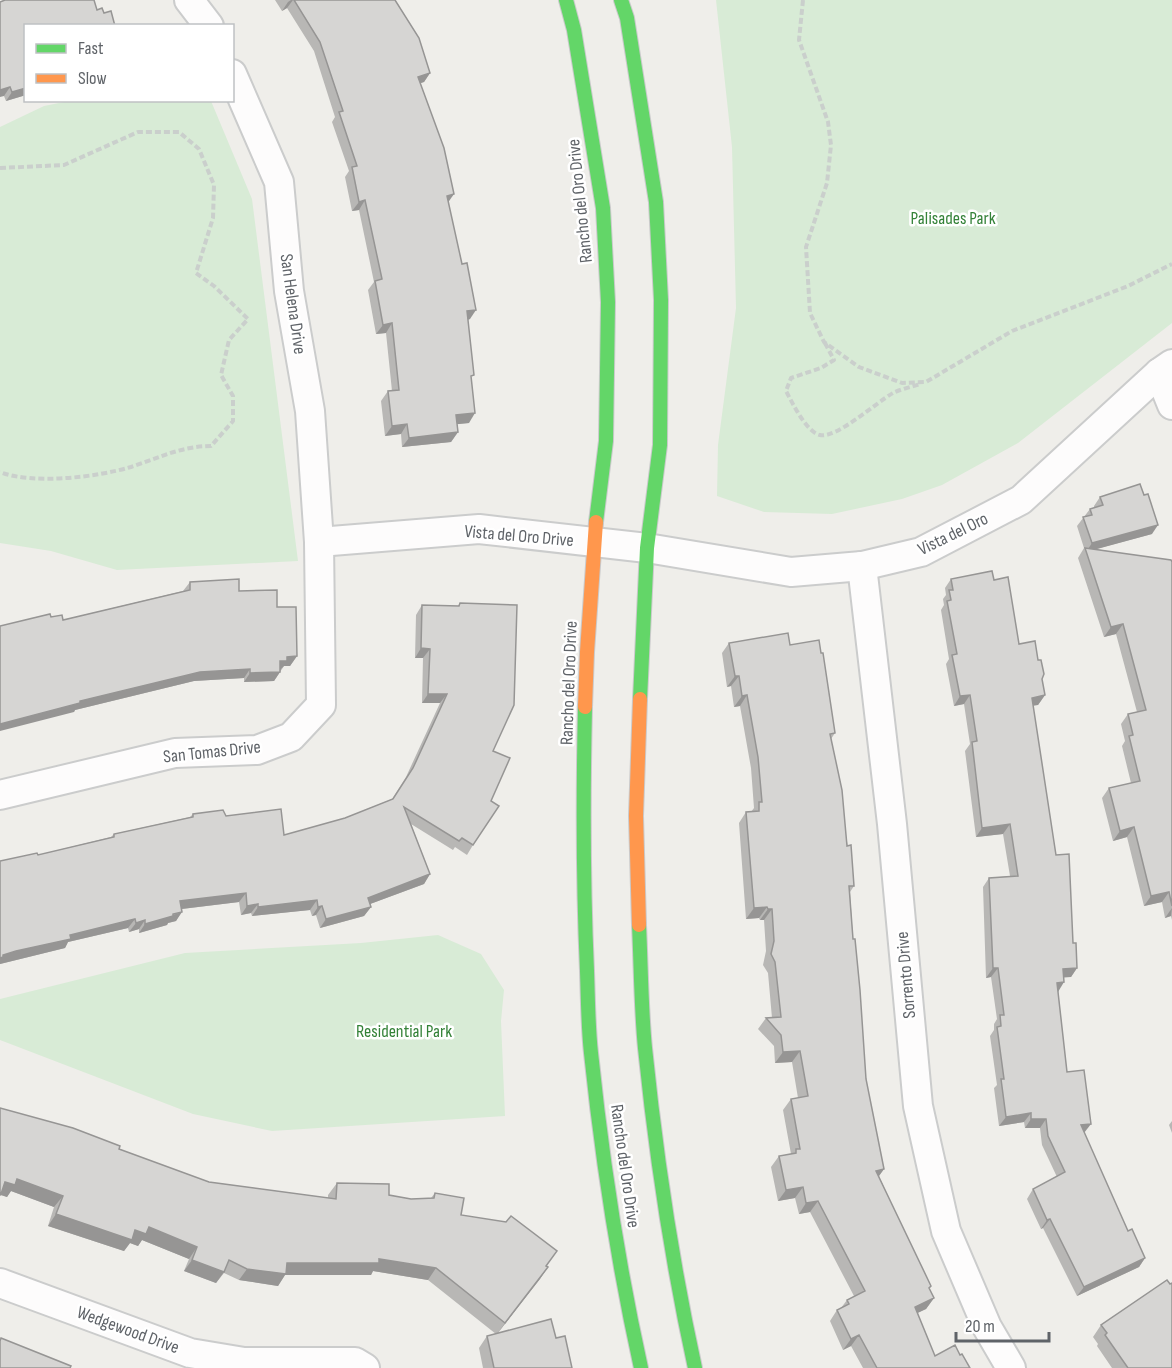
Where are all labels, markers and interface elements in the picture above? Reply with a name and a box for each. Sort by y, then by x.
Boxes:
legend [24,24,234,102]
text: Fast [78,38,104,59]
text: Slow [78,68,107,89]
street label: Rancho del Oro Drive [563,138,597,264]
park label: Palisades Park [910,208,996,229]
street label: San Helena Drive [276,252,310,356]
street label: Vista del Oro [915,508,991,560]
street label: Vista del Oro Drive [464,521,574,551]
street label: Rancho del Oro Drive [556,620,582,746]
street label: San Tomas Drive [162,736,262,768]
street label: Sorrento Drive [892,931,920,1019]
park label: Residential Park [356,1021,452,1042]
street label: Rancho del Oro Drive [606,1103,644,1229]
street label: Wedgewood Drive [74,1302,182,1358]
scale bar [956,1305,1049,1343]
text: 20 m [965,1316,995,1337]

